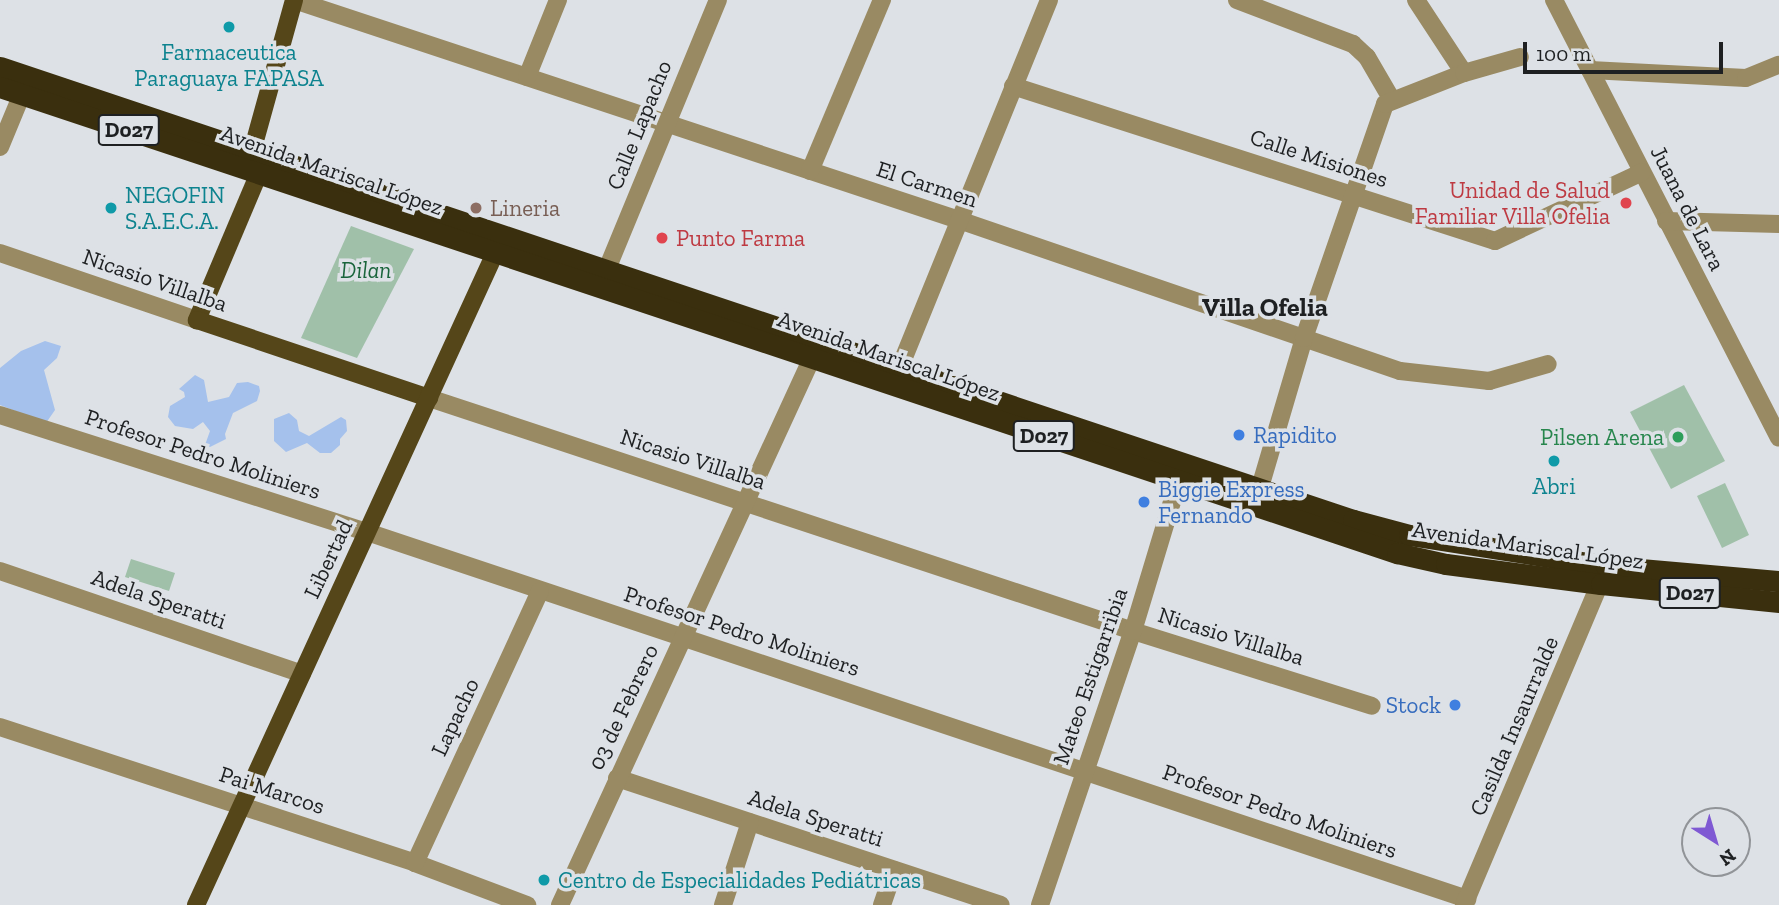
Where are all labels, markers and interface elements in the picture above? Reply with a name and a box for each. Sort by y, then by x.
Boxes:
marker: Farmaceutica Paraguaya FAPASA [221,19,237,35]
scale bar [1527,28,1726,72]
place label: Farmaceutica Paraguaya FAPASA [134,38,324,92]
text: 100 m [1536,41,1591,66]
street label: Calle Lapacho [601,56,677,194]
road number: D027 [97,113,160,148]
street label: Avenida Mariscal López [217,119,447,221]
street label: Calle Misiones [1247,123,1391,193]
street label: Juana de Lara [1645,141,1731,275]
street label: El Carmen [873,155,981,213]
place label: Unidad de Salud Familiar Villa Ofelia [1414,176,1610,230]
place label: NEGOFIN S.A.E.C.A. [125,181,225,235]
marker: Unidad de Salud Familiar Villa Ofelia [1616,193,1636,213]
place label: Lineria [490,194,560,222]
marker: NEGOFIN S.A.E.C.A. [103,200,119,216]
marker: Lineria [468,200,484,216]
place label: Punto Farma [676,224,805,252]
marker: Punto Farma [654,230,670,246]
street label: Nicasio Villalba [79,242,231,318]
park label: Dilan [341,256,391,284]
district label: Villa Ofelia [1202,292,1328,324]
street label: Avenida Mariscal López [774,305,1004,407]
street label: Profesor Pedro Moliniers [82,403,324,505]
road number: D027 [1012,418,1076,453]
place label: Rapidito [1253,421,1337,449]
street label: Nicasio Villalba [616,422,770,496]
place label: Pilsen Arena [1539,423,1664,451]
marker: Rapidito [1231,427,1247,443]
marker: Pilsen Arena [1670,429,1686,445]
marker: Abri [1546,453,1562,469]
place label: Abri [1532,472,1576,500]
place label: Biggie Express Fernando [1158,475,1305,529]
marker: Biggie Express Fernando [1136,494,1152,510]
street label: Libertad [298,515,358,603]
street label: Avenida Mariscal López [1411,515,1645,575]
street label: Adela Speratti [88,563,230,635]
road number: D027 [1658,576,1722,610]
street label: Profesor Pedro Moliniers [621,580,863,682]
street label: Mateo Estigarribia [1047,584,1133,768]
street label: Nicasio Villalba [1154,601,1308,671]
street label: Casilda Insaurralde [1464,632,1564,820]
street label: 03 de Febrero [582,640,664,774]
street label: Lapacho [425,674,485,760]
place label: Stock [1386,691,1441,719]
marker: Stock [1447,697,1463,713]
street label: Profesor Pedro Moliniers [1159,758,1401,864]
street label: Pai Marcos [216,760,328,820]
street label: Adela Speratti [745,783,887,853]
north arrow [1681,807,1751,877]
text: N [1715,844,1740,871]
place label: Centro de Especialidades Pediátricas [558,866,921,894]
marker: Centro de Especialidades Pediátricas [536,872,552,888]

